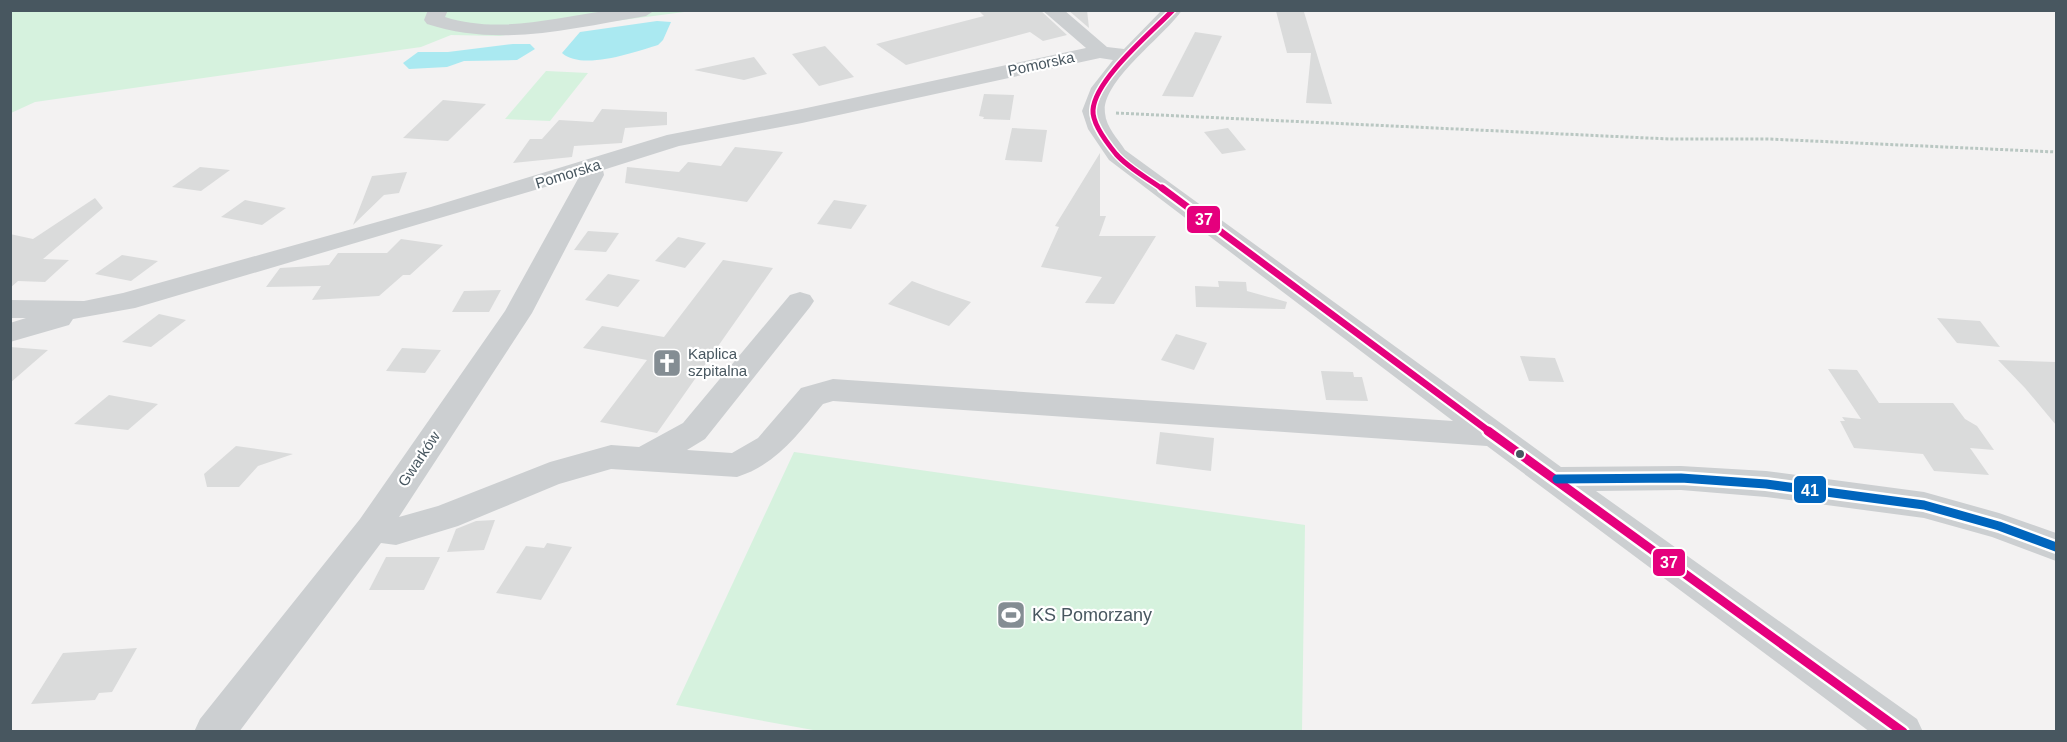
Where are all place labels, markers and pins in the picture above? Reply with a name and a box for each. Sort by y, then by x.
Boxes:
place label: Kaplica szpitalna [688,345,748,379]
church icon: Kaplica szpitalna [651,347,683,379]
unlabelled marker [1514,448,1526,460]
sports icon: KS Pomorzany [995,599,1027,631]
place label: KS Pomorzany [1032,605,1152,625]

